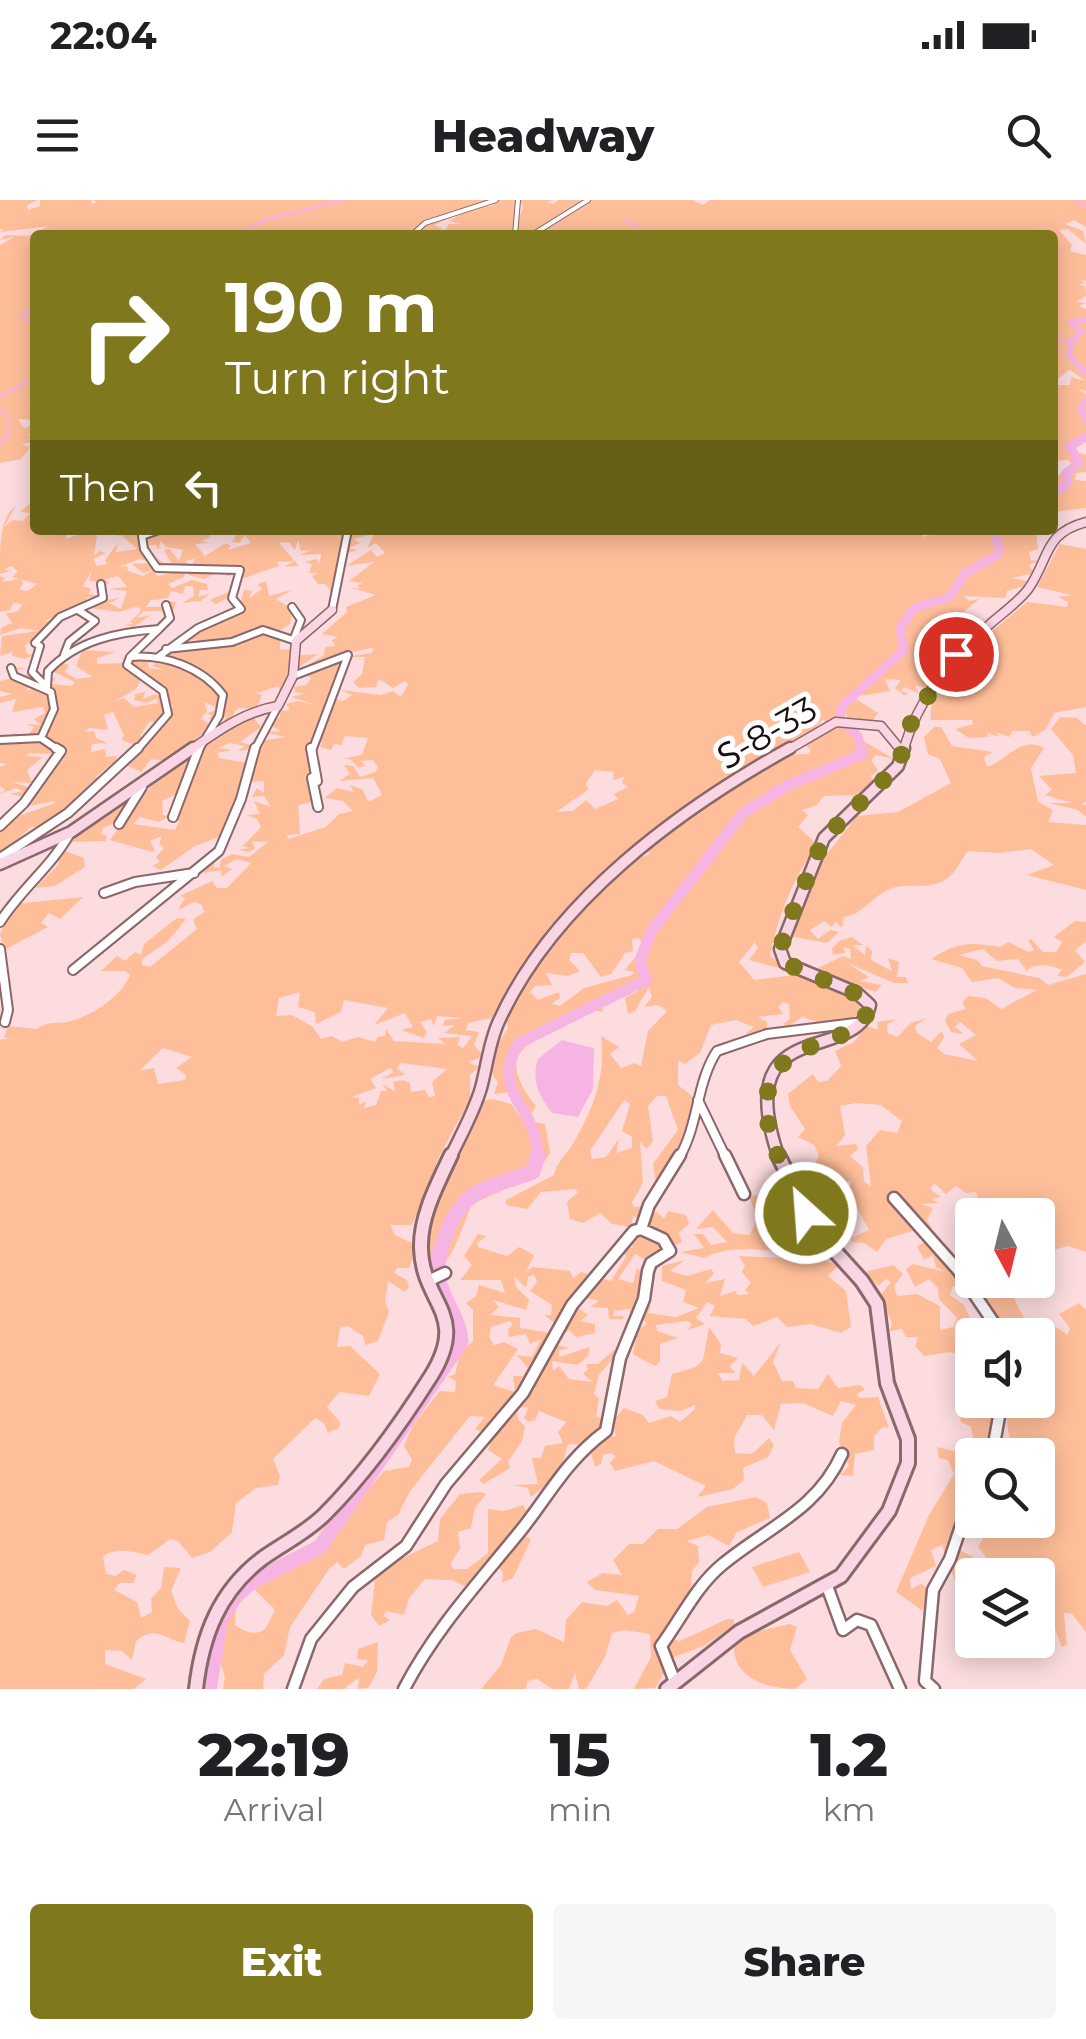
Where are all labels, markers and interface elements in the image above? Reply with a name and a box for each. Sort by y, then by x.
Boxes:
text: 22:04 [50,12,157,59]
icon: menu [30,108,85,163]
text: Headway [432,108,654,163]
icon: search [1001,108,1056,163]
text: 190 m [225,264,438,350]
icon: right [60,270,190,400]
text: Turn right [225,350,450,405]
icon: left [176,460,231,515]
text: Then [60,464,156,511]
pin [914,612,999,697]
icon: arrive [929,627,984,682]
street label: Տ-8-33 [709,687,824,778]
position arrow [754,1161,858,1265]
north arrow [955,1198,1055,1298]
map controls [955,1198,1055,1658]
button: sound [955,1318,1055,1418]
button: search [955,1438,1055,1538]
button: layers [955,1558,1055,1658]
text: 22:19 [198,1718,350,1791]
text: 15 [550,1718,610,1791]
text: 1.2 [810,1718,888,1791]
text: Arrival [224,1790,324,1829]
text: min [548,1790,612,1829]
text: km [823,1790,876,1829]
button: Exit [30,1904,533,2019]
button: Share [553,1904,1056,2019]

